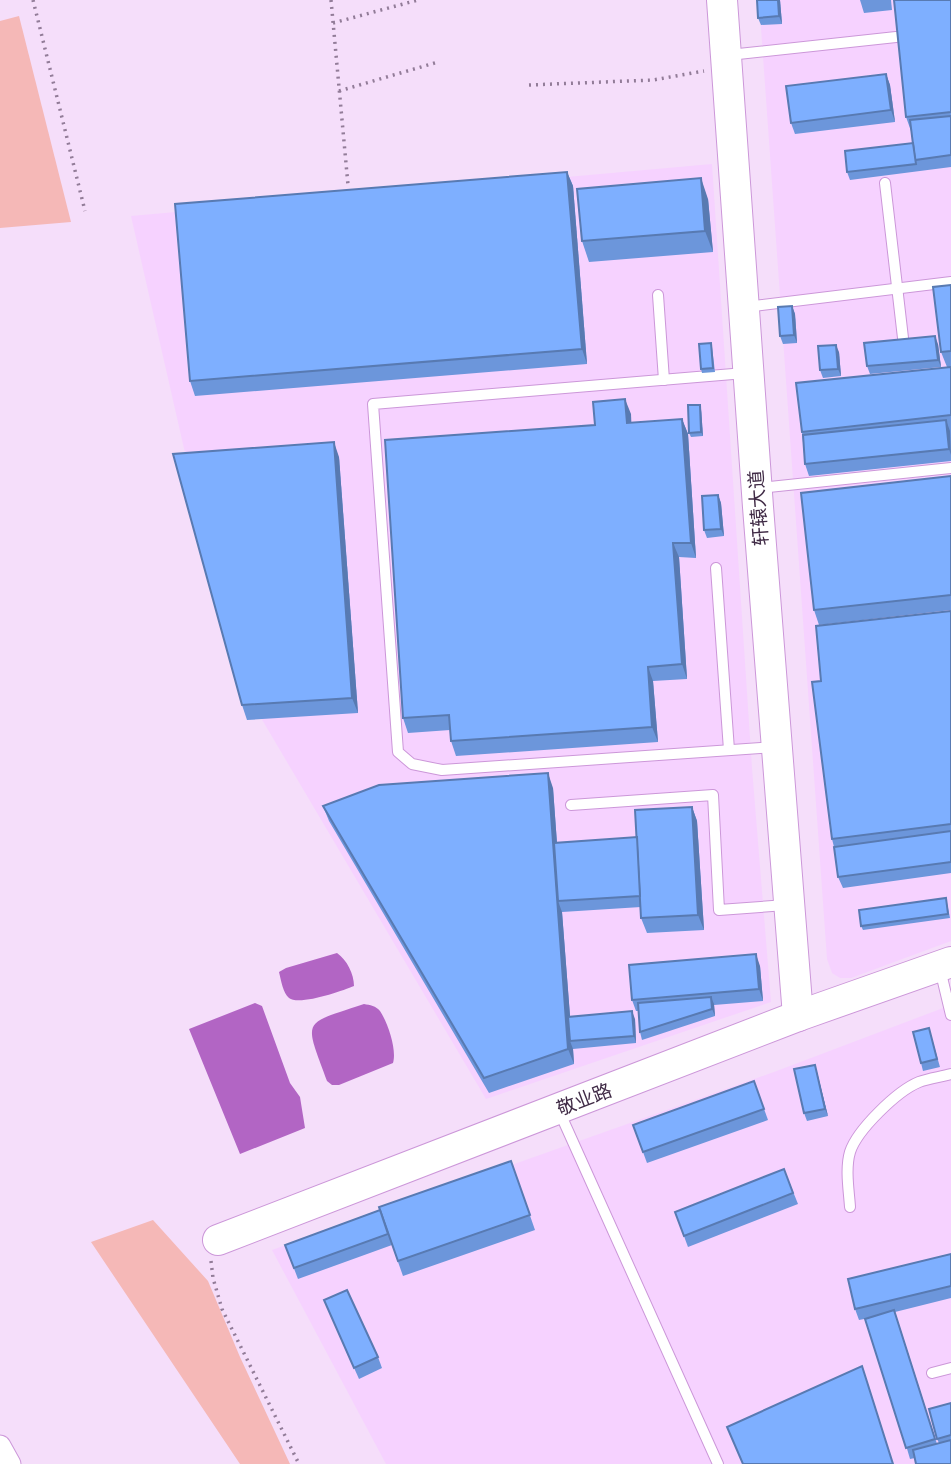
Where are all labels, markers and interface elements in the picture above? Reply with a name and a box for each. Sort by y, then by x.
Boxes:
street label: 轩辕大道 [743,469,773,547]
street label: 敬业路 [553,1078,615,1120]

